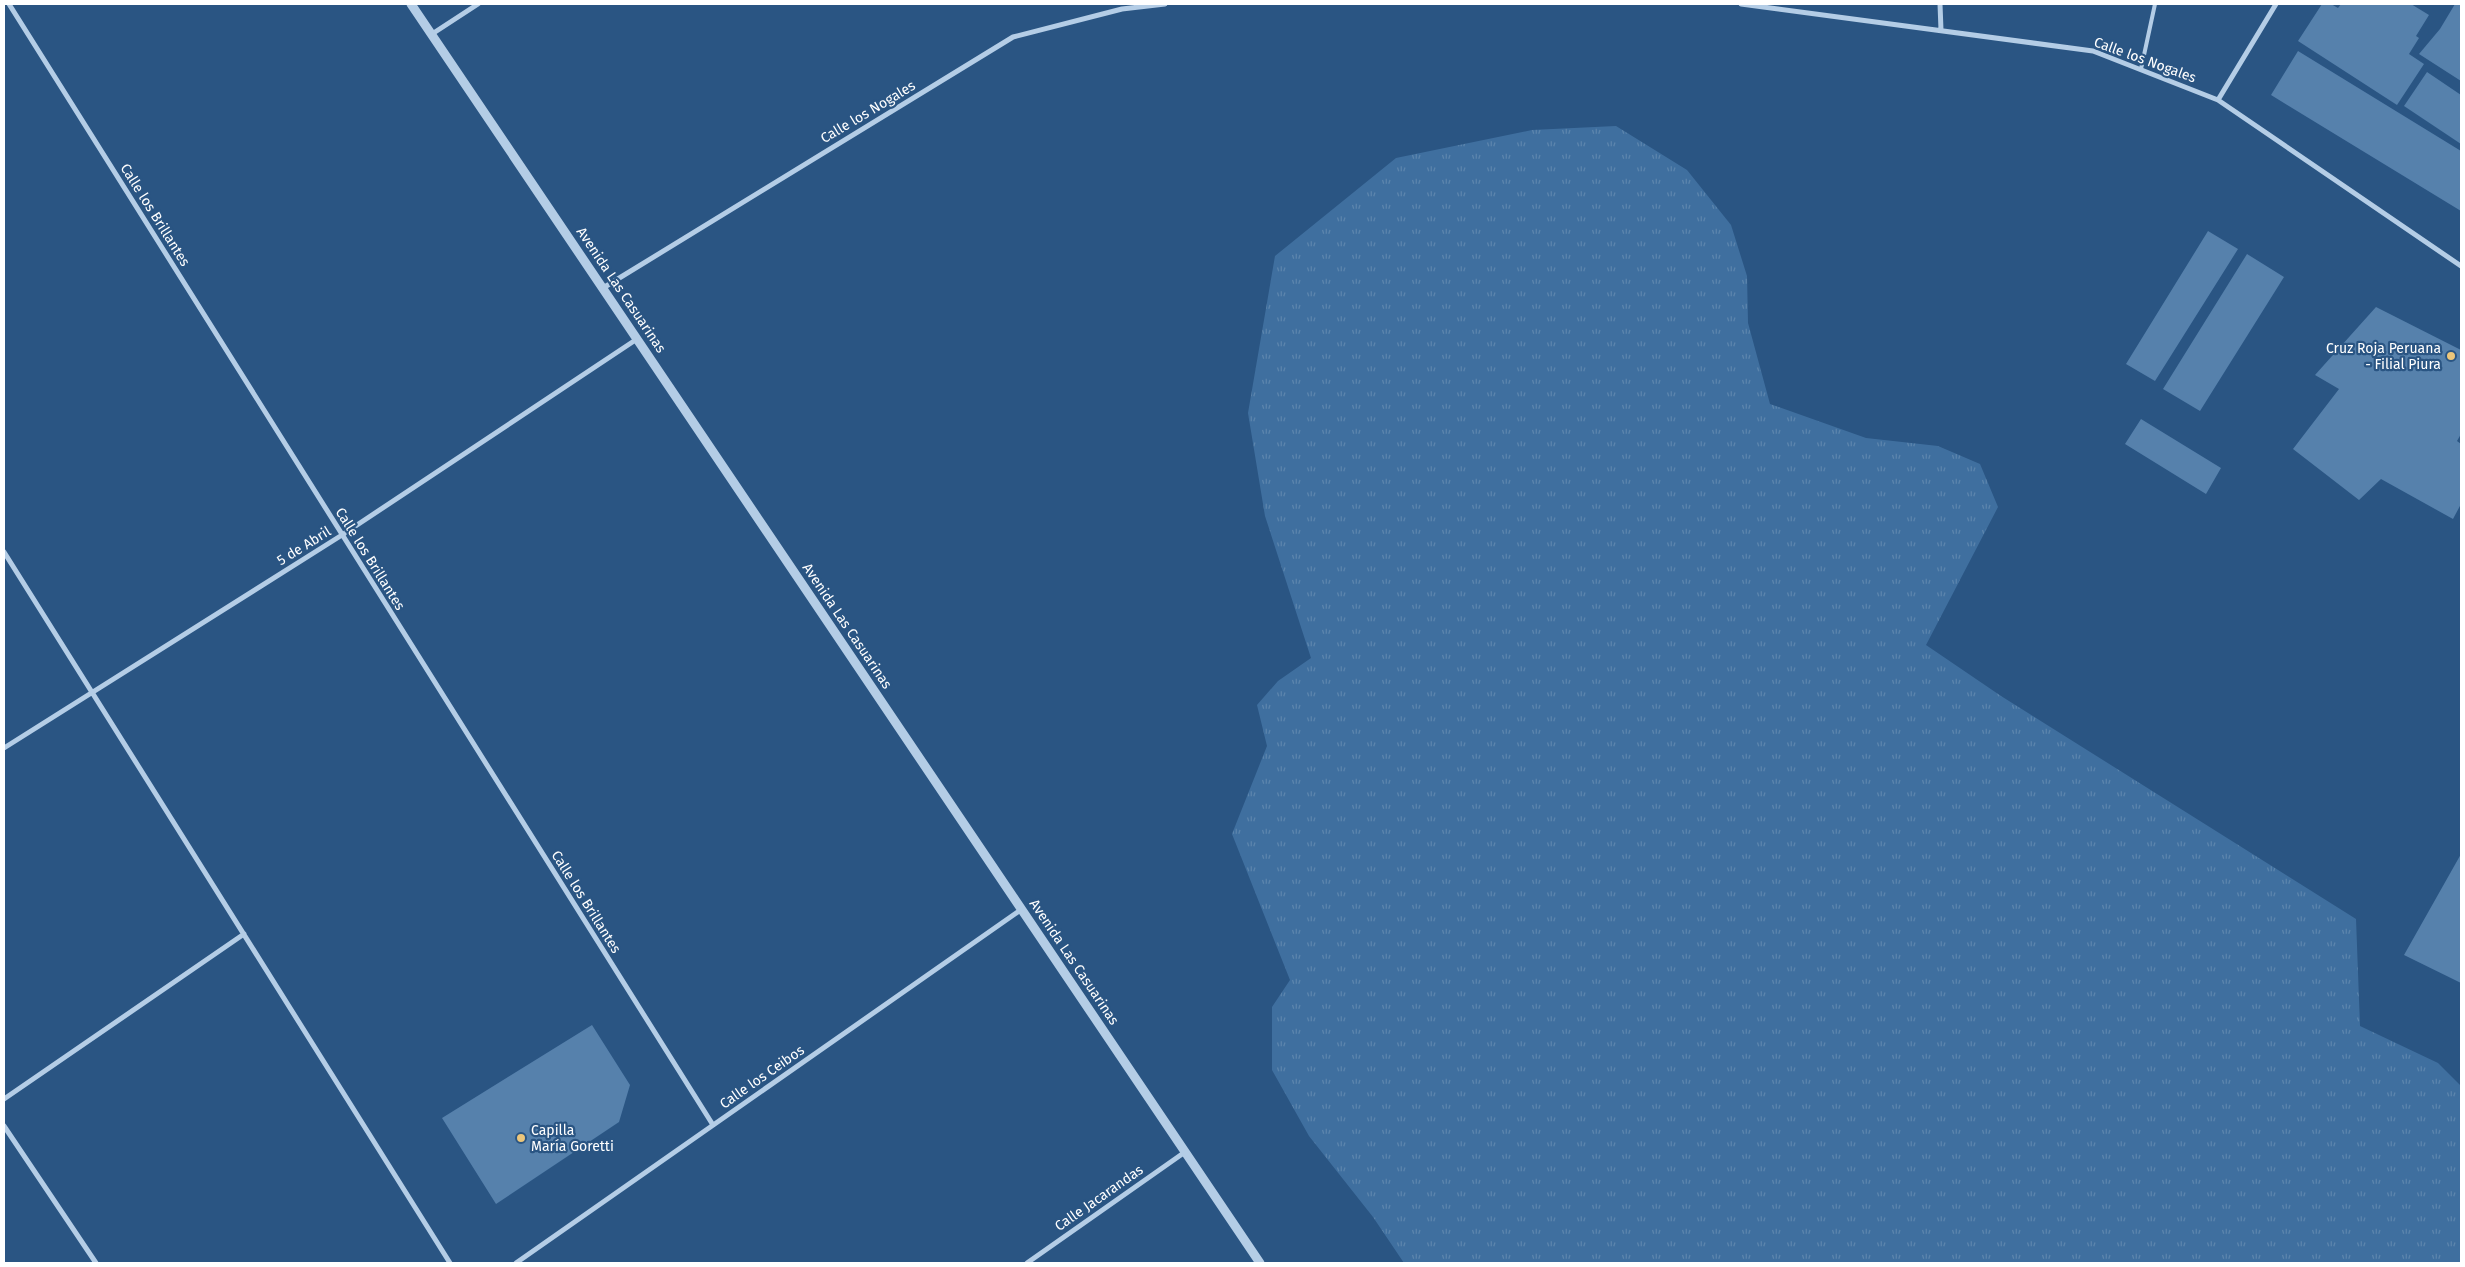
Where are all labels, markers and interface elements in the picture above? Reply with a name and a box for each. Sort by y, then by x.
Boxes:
street label: Calle los Nogales [2092,34,2199,87]
street label: Calle los Nogales [818,77,919,147]
street label: Calle los Brillantes [117,160,194,270]
street label: Avenida Las Casuarinas [573,224,670,356]
place label: Cruz Roja Peruana - Filial Piura [2326,340,2441,373]
marker: Cruz Roja Peruana - Filial Piura [2445,350,2457,362]
street label: Calle los Brillantes [332,504,409,614]
street label: 5 de Abril [274,523,334,569]
street label: Avenida Las Casuarinas [799,560,896,692]
street label: Calle los Brillantes [548,847,625,957]
street label: Avenida Las Casuarinas [1026,896,1123,1028]
street label: Calle los Ceibos [716,1041,808,1112]
place label: Capilla María Goretti [531,1122,614,1155]
marker: Capilla María Goretti [515,1132,527,1144]
street label: Calle Jacarandas [1052,1161,1147,1235]

